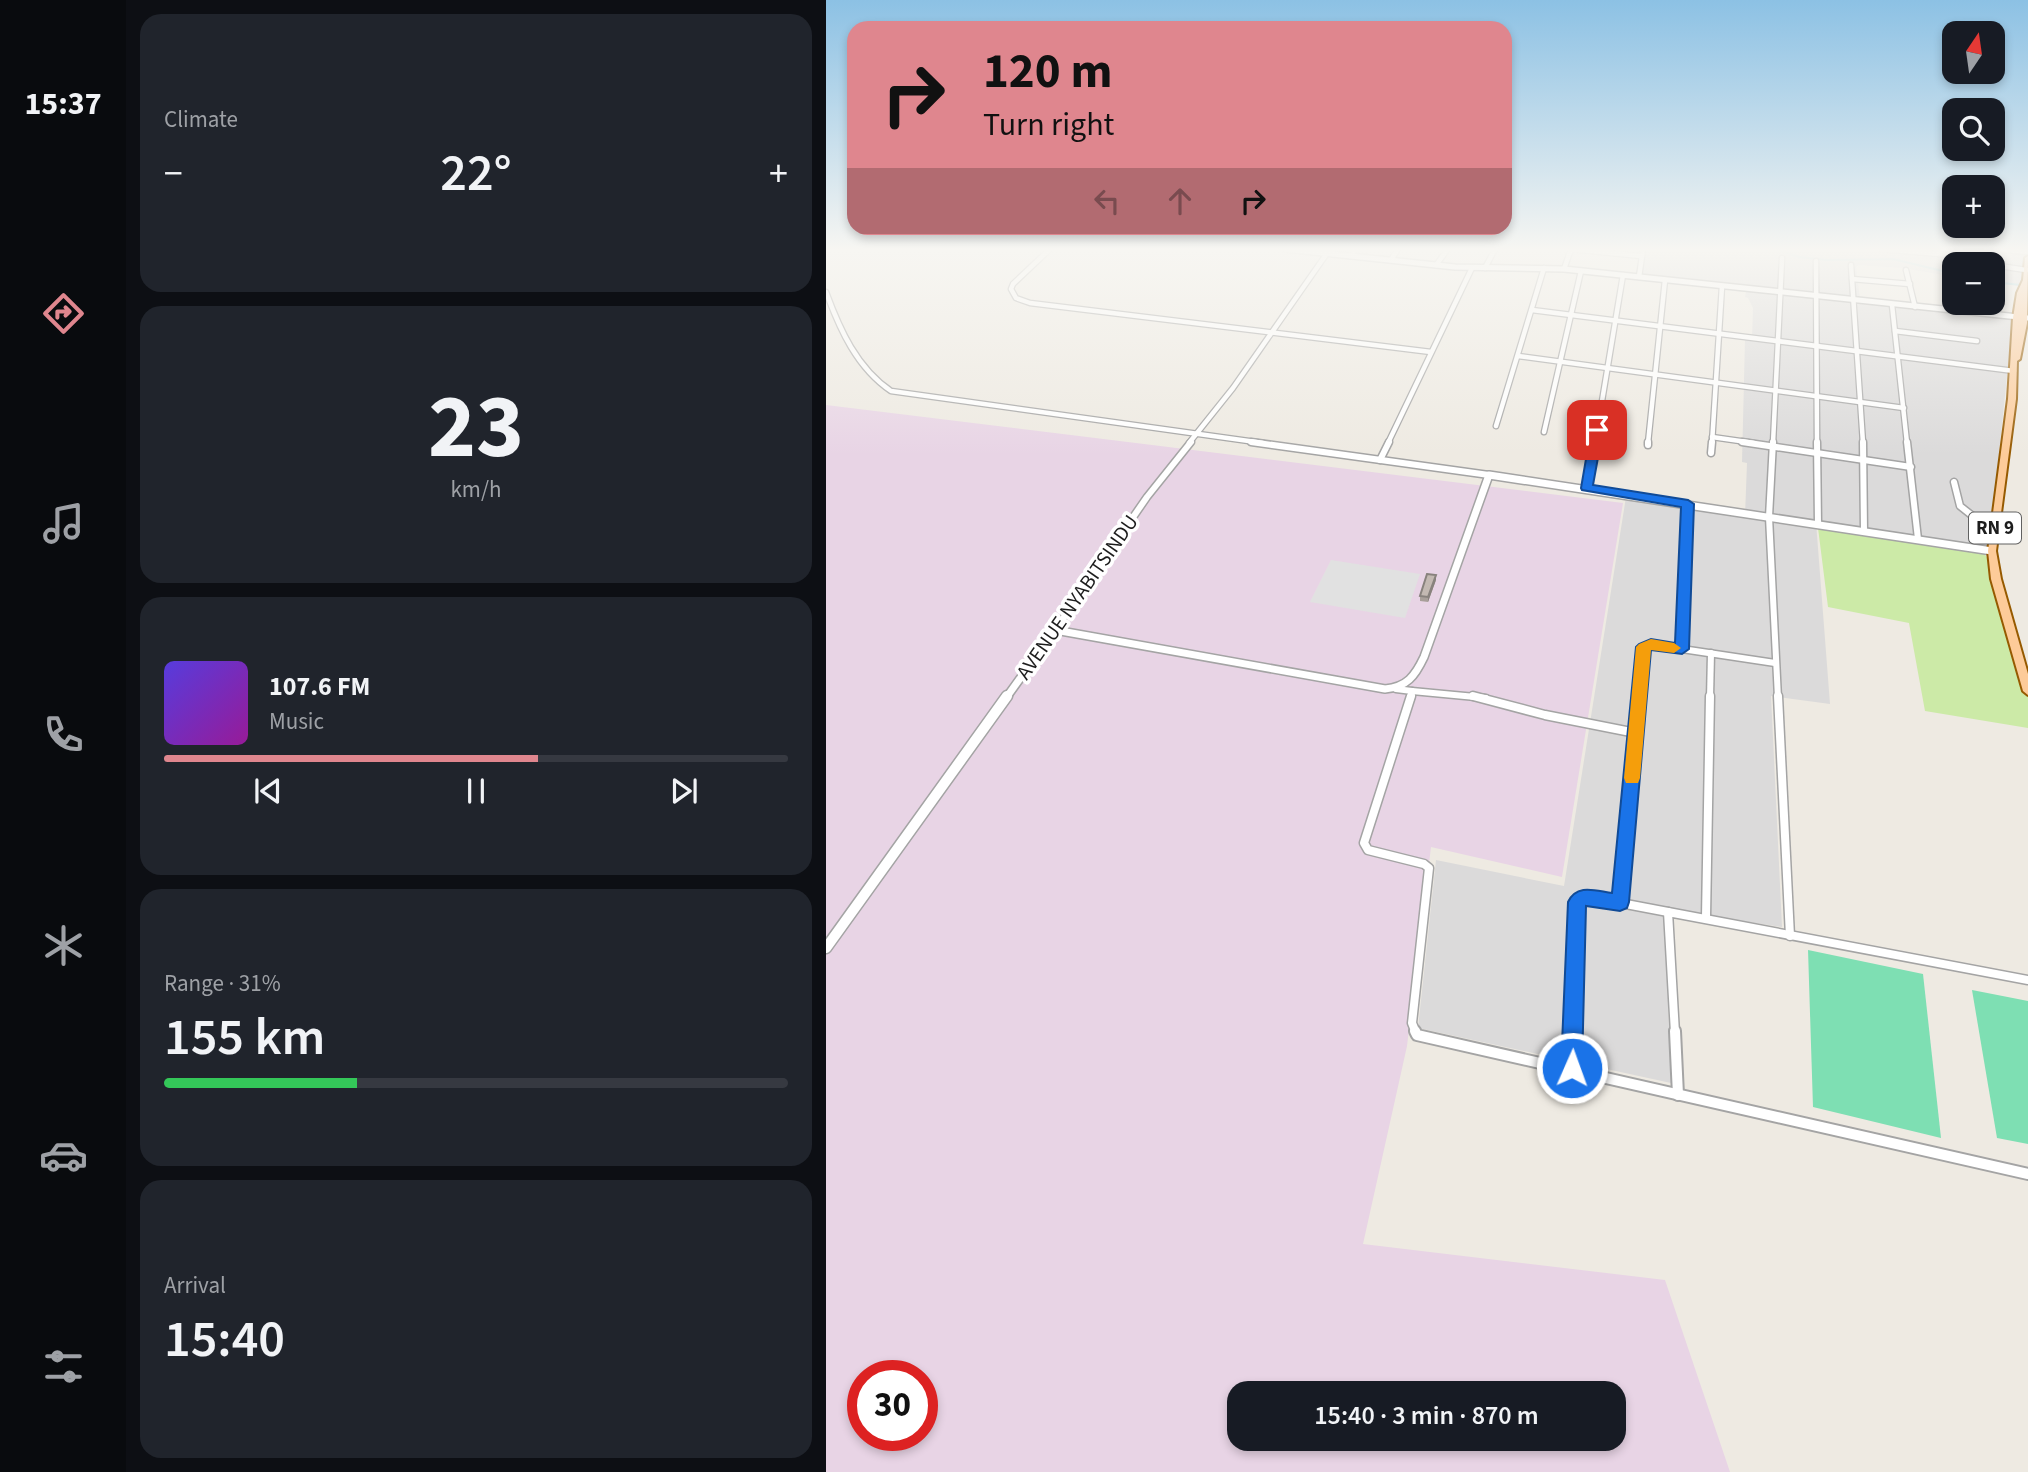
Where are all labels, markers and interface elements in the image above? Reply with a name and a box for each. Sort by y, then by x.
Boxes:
north arrow [1942,21,2006,84]
map controls [1942,21,2005,315]
text: 120 m [983,37,1112,107]
icon: right [868,49,959,140]
text: 15:37 [24,81,102,127]
button: search [1942,98,2005,161]
text: Turn right [983,102,1114,148]
text: Climate [164,103,238,136]
text: 22° [440,137,512,211]
text: − [164,147,183,201]
text: + [769,147,788,201]
button: + [1942,175,2005,238]
icon: left [1088,182,1126,220]
icon: ahead [1161,182,1199,220]
icon: right [1234,182,1272,220]
button: − [1942,252,2005,315]
icon: directions [39,289,88,338]
text: 23 [428,363,524,492]
pin [1567,400,1627,460]
icon: arrive [1578,411,1616,449]
text: km/h [450,473,502,506]
icon: music [39,499,88,548]
street label: AVENUE NYABITSINDU [1009,508,1145,686]
road number: RN 9 [1969,512,2021,544]
text: 107.6 FM [269,668,370,705]
text: Music [269,705,324,738]
icon: phone [39,710,88,759]
icon: previous [249,772,287,810]
icon: pause [457,772,495,810]
icon: next [665,772,703,810]
icon: climate [39,921,88,970]
text: Range · 31% [164,967,281,1000]
text: 155 km [164,1001,325,1075]
position arrow [1535,1031,1609,1105]
icon: car [39,1131,88,1180]
text: Arrival [164,1269,226,1302]
text: 15:40 [164,1303,285,1377]
icon: filters [39,1342,88,1391]
speed limit sign: 30 [847,1360,938,1451]
text: 15:40 · 3 min · 870 m [1314,1397,1539,1434]

